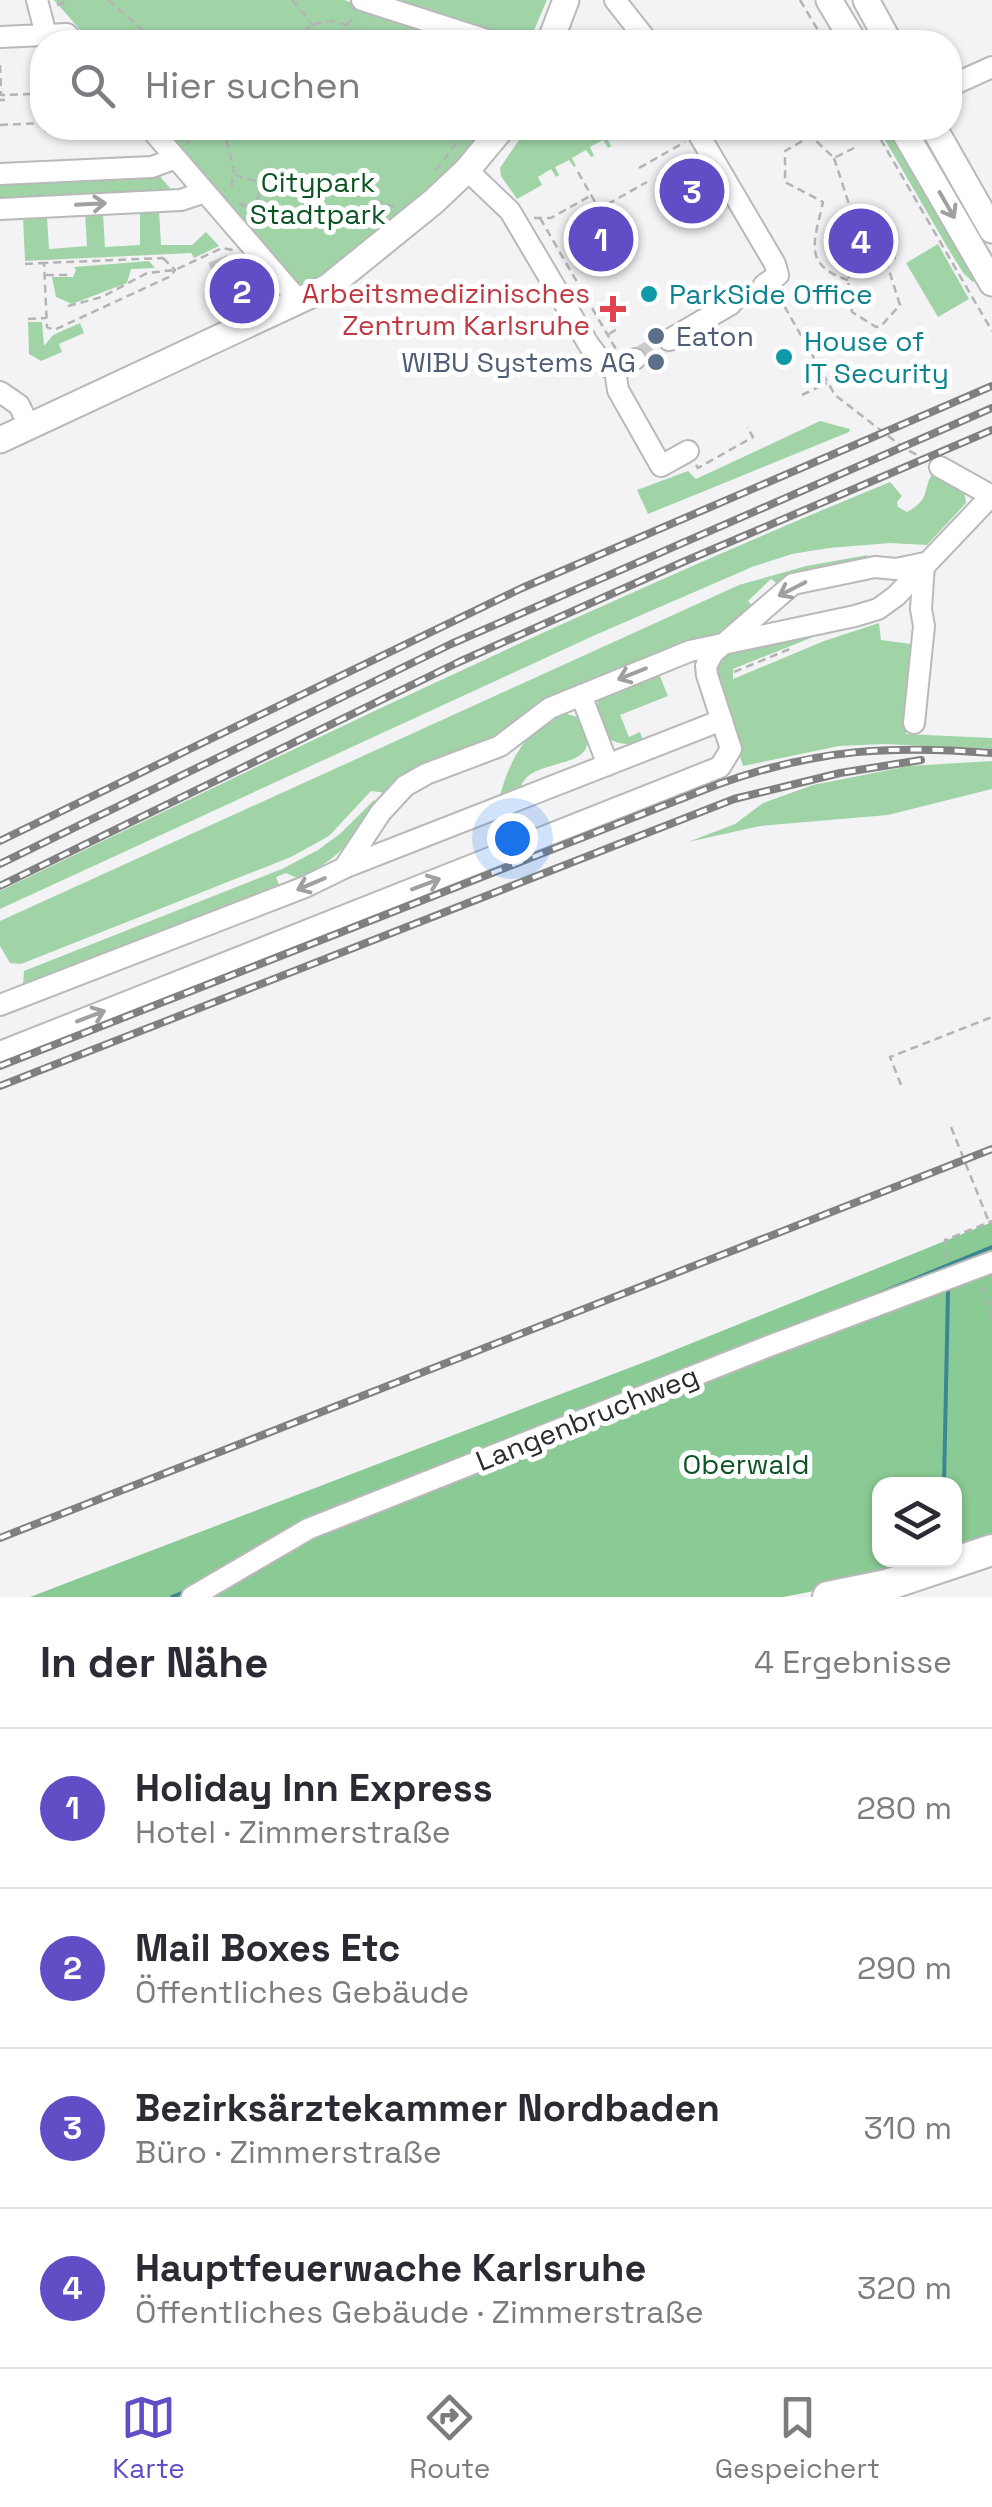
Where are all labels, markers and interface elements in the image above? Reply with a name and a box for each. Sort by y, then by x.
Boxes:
search box [30,30,962,140]
icon: search [65,58,120,113]
text: Hier suchen [145,61,361,109]
pin: 3 [660,154,724,228]
park label: Citypark Stadtpark [250,164,386,232]
one-way arrow [937,191,957,219]
one-way arrow [74,195,106,214]
pin: 1 [568,202,634,276]
pin: 4 [828,204,894,278]
pin: 2 [210,254,274,328]
place label: Arbeitsmedizinisches Zentrum Karlsruhe [302,275,590,343]
place label: ParkSide Office [669,276,873,312]
marker: ParkSide Office [638,283,660,305]
marker: Arbeitsmedizinisches Zentrum Karlsruhe [600,296,626,322]
place label: Eaton [676,318,754,354]
place label: House of IT Security [804,323,949,391]
marker: Eaton [645,325,667,347]
place label: WIBU Systems AG [401,344,636,380]
marker: House of IT Security [773,346,795,368]
marker: WIBU Systems AG [645,351,667,373]
one-way arrow [777,580,807,599]
one-way arrow [618,666,648,684]
your location [487,813,538,864]
one-way arrow [409,874,440,892]
one-way arrow [296,876,327,894]
one-way arrow [74,1006,105,1024]
street label: Langenbruchweg [471,1357,703,1479]
park label: Oberwald [682,1446,810,1482]
map controls [872,1477,962,1567]
button: layers [872,1477,962,1567]
text: In der Nähe [40,1636,268,1689]
text: 4 Ergebnisse [754,1642,952,1682]
text: Holiday Inn Express [135,1764,493,1812]
text: 1 [65,1788,80,1828]
text: 280 m [857,1788,952,1828]
text: Hotel · Zimmerstraße [135,1812,451,1852]
text: Mail Boxes Etc [135,1924,400,1972]
text: 2 [63,1948,82,1988]
text: 290 m [857,1948,952,1988]
text: Öffentliches Gebäude [135,1972,469,2012]
text: Bezirksärztekammer Nordbaden [135,2084,720,2132]
text: 3 [63,2108,82,2148]
text: 310 m [864,2108,952,2148]
text: Büro · Zimmerstraße [135,2132,442,2172]
text: Hauptfeuerwache Karlsruhe [135,2244,646,2292]
text: 4 [62,2268,83,2308]
text: 320 m [857,2268,952,2308]
text: Öffentliches Gebäude · Zimmerstraße [135,2292,704,2332]
tab: Karte [112,2390,185,2486]
tab: Route [409,2390,490,2486]
tab: Gespeichert [715,2390,880,2486]

